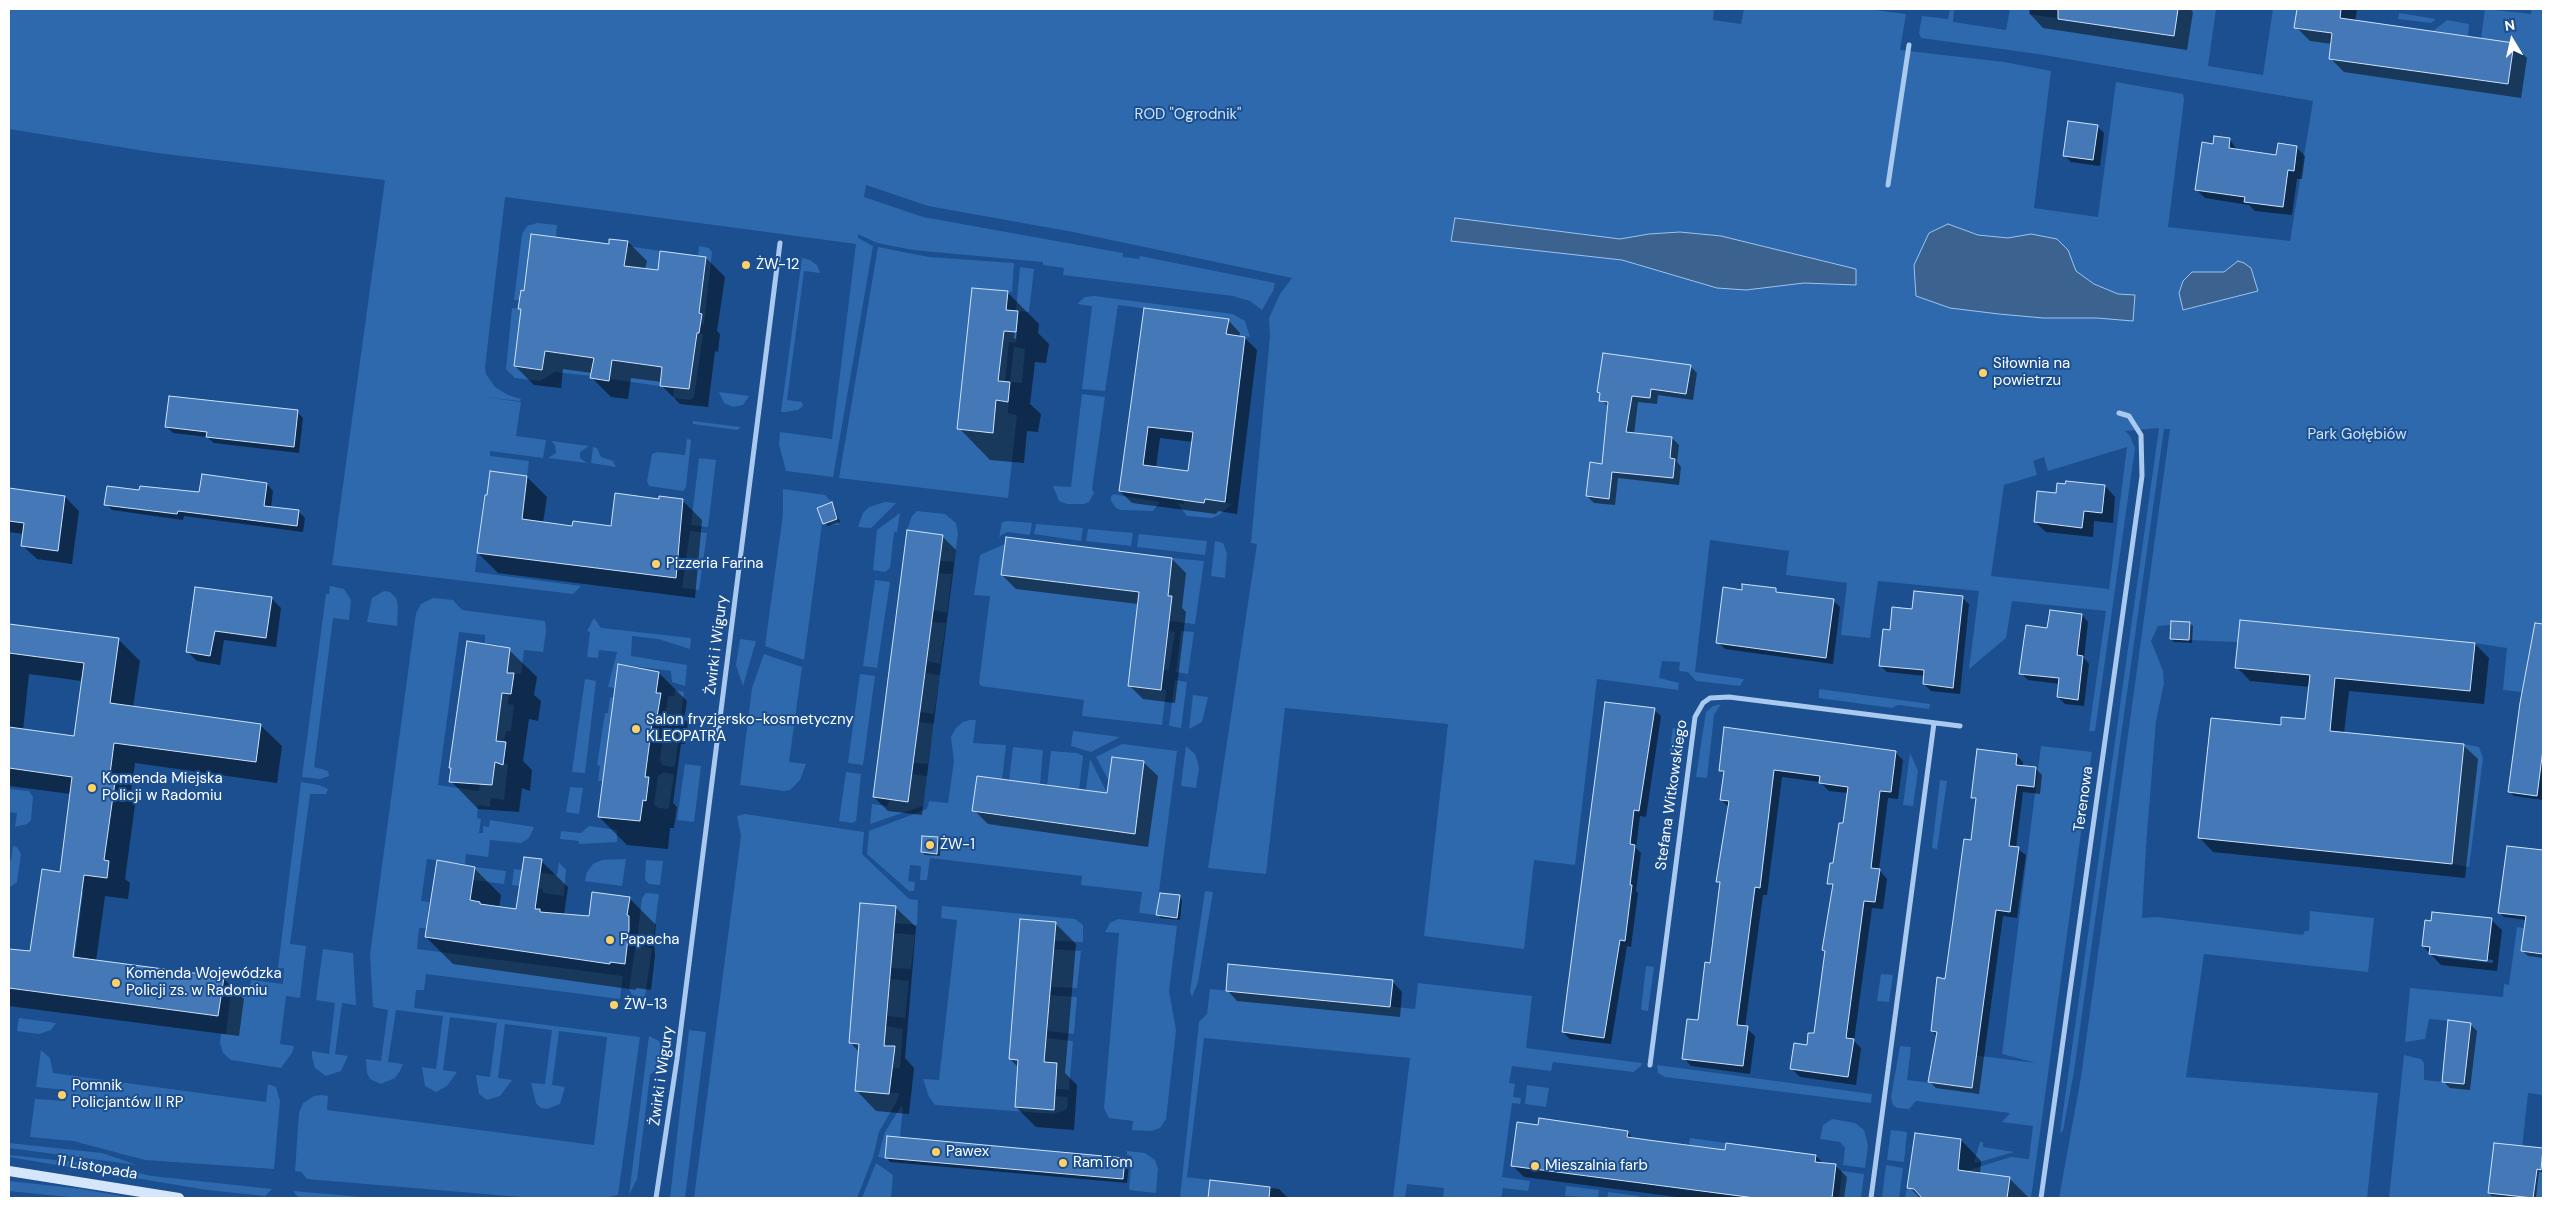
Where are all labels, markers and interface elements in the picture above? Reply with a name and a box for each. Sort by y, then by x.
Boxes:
north arrow [2487,15,2537,65]
text: N [2503,15,2516,35]
park label: ROD "Ogrodnik" [1135,106,1241,124]
place label: ŻW-12 [756,256,799,274]
marker: ŻW-12 [740,259,752,271]
place label: Siłownia na powietrzu [1993,355,2070,390]
marker: Siłownia na powietrzu [1977,367,1989,379]
park label: Park Gołębiów [2307,426,2407,444]
place label: Pizzeria Farina [666,555,763,573]
marker: Pizzeria Farina [650,558,662,570]
street label: Żwirki i Wigury [702,594,732,696]
place label: Salon fryzjersko-kosmetyczny KLEOPATRA [646,711,854,746]
street label: Stefana Witkowskiego [1653,719,1691,871]
marker: Salon fryzjersko-kosmetyczny KLEOPATRA [630,723,642,735]
street label: Terenowa [2071,765,2097,833]
place label: Komenda Miejska Policji w Radomiu [102,770,223,805]
marker: Komenda Miejska Policji w Radomiu [86,782,98,794]
place label: ŻW-1 [940,836,975,854]
marker: ŻW-1 [924,839,936,851]
place label: Papacha [620,931,679,949]
marker: Papacha [604,934,616,946]
place label: Komenda Wojewódzka Policji zs. w Radomiu [126,965,282,1000]
marker: Komenda Wojewódzka Policji zs. w Radomiu [110,977,122,989]
place label: ŻW-13 [624,996,668,1014]
marker: ŻW-13 [608,999,620,1011]
street label: Żwirki i Wigury [646,1025,678,1127]
place label: Pomnik Policjantów II RP [72,1077,183,1112]
marker: Pomnik Policjantów II RP [56,1089,68,1101]
place label: Pawex [946,1143,989,1161]
marker: Pawex [930,1146,942,1158]
street label: 11 Listopada [55,1152,139,1184]
place label: RamTom [1073,1154,1133,1172]
marker: RamTom [1057,1157,1069,1169]
place label: Mieszalnia farb [1545,1157,1648,1175]
marker: Mieszalnia farb [1529,1160,1541,1172]

